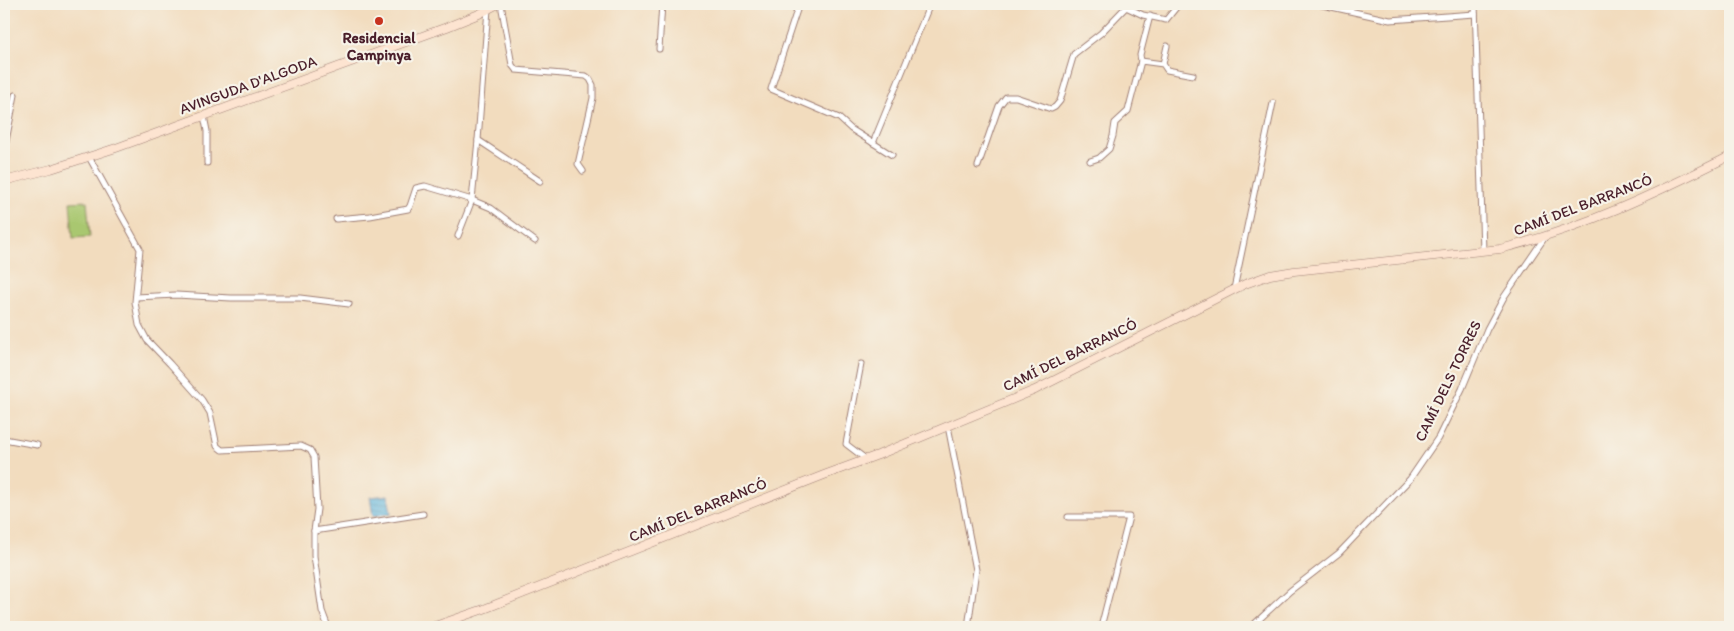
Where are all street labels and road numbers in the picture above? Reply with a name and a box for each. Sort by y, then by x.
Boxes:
street label: AVINGUDA D'ALGODA [177,52,319,118]
street label: CAMÍ DEL BARRANCÓ [1511,170,1655,240]
street label: CAMÍ DEL BARRANCÓ [1000,315,1140,395]
street label: CAMÍ DELS TORRES [1411,318,1485,444]
street label: CAMÍ DEL BARRANCÓ [626,474,770,546]

